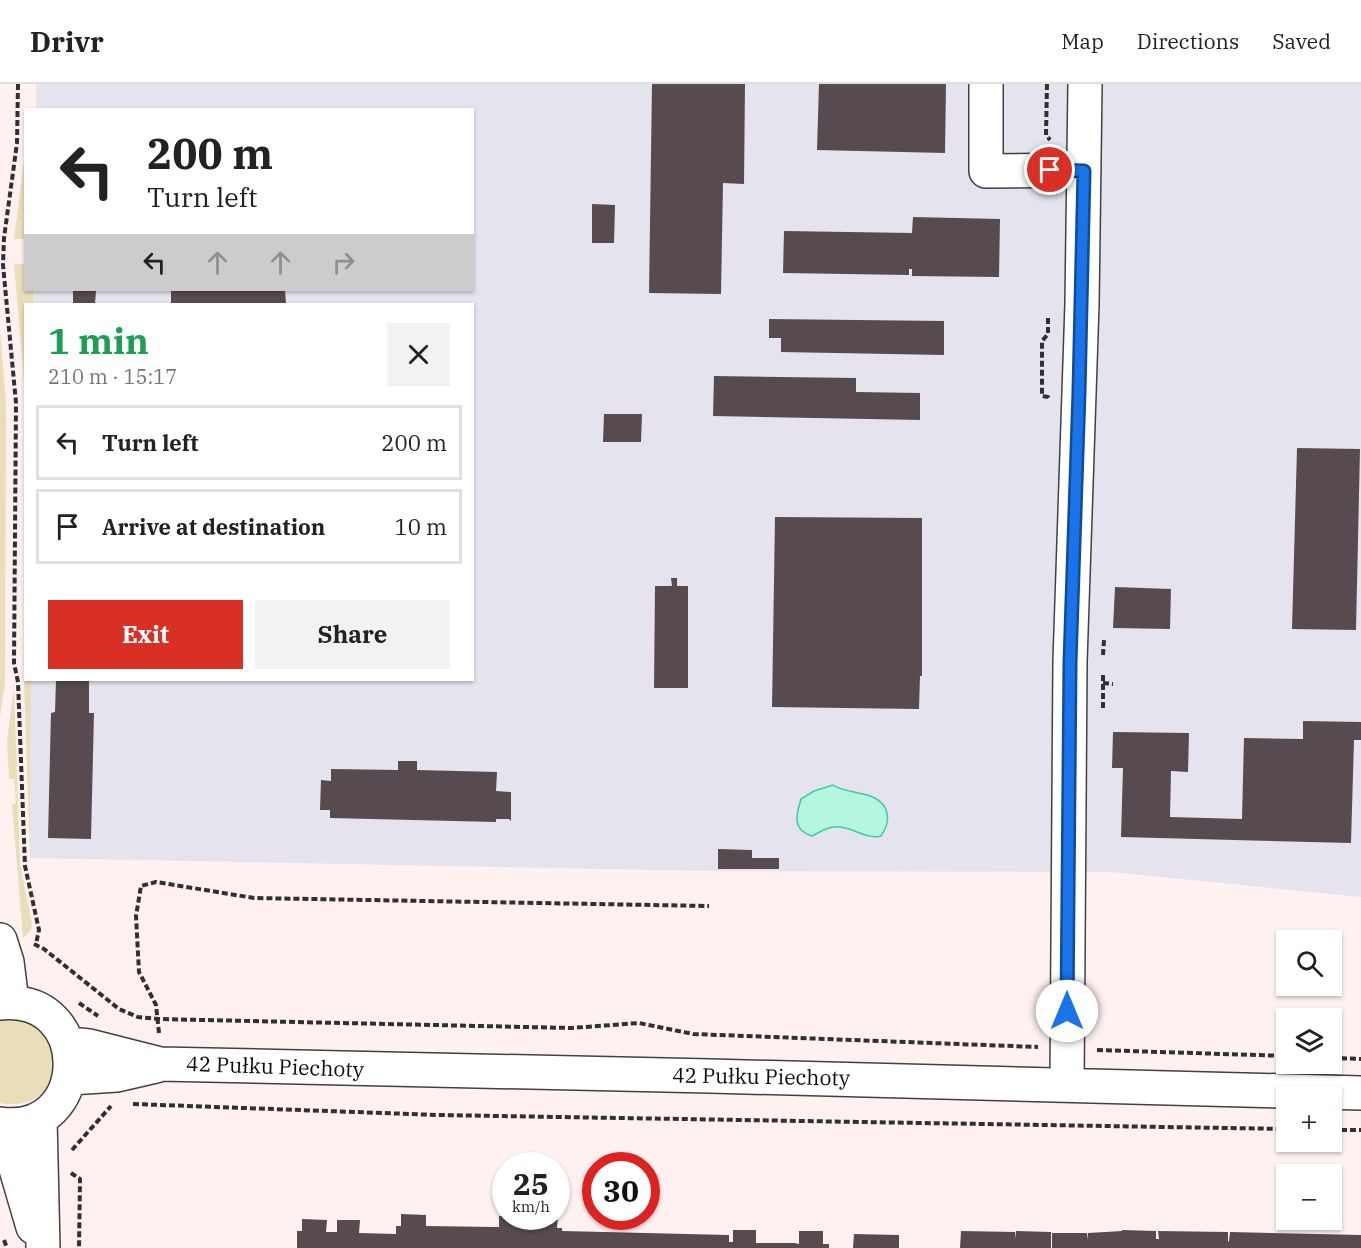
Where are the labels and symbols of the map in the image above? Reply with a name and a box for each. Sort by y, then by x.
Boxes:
pin [1024,144,1075,195]
position arrow [1035,979,1099,1043]
street label: 42 Pułku Piechoty [186,1049,365,1083]
street label: 42 Pułku Piechoty [672,1060,851,1092]
speed limit sign: 30 [582,1152,660,1230]

